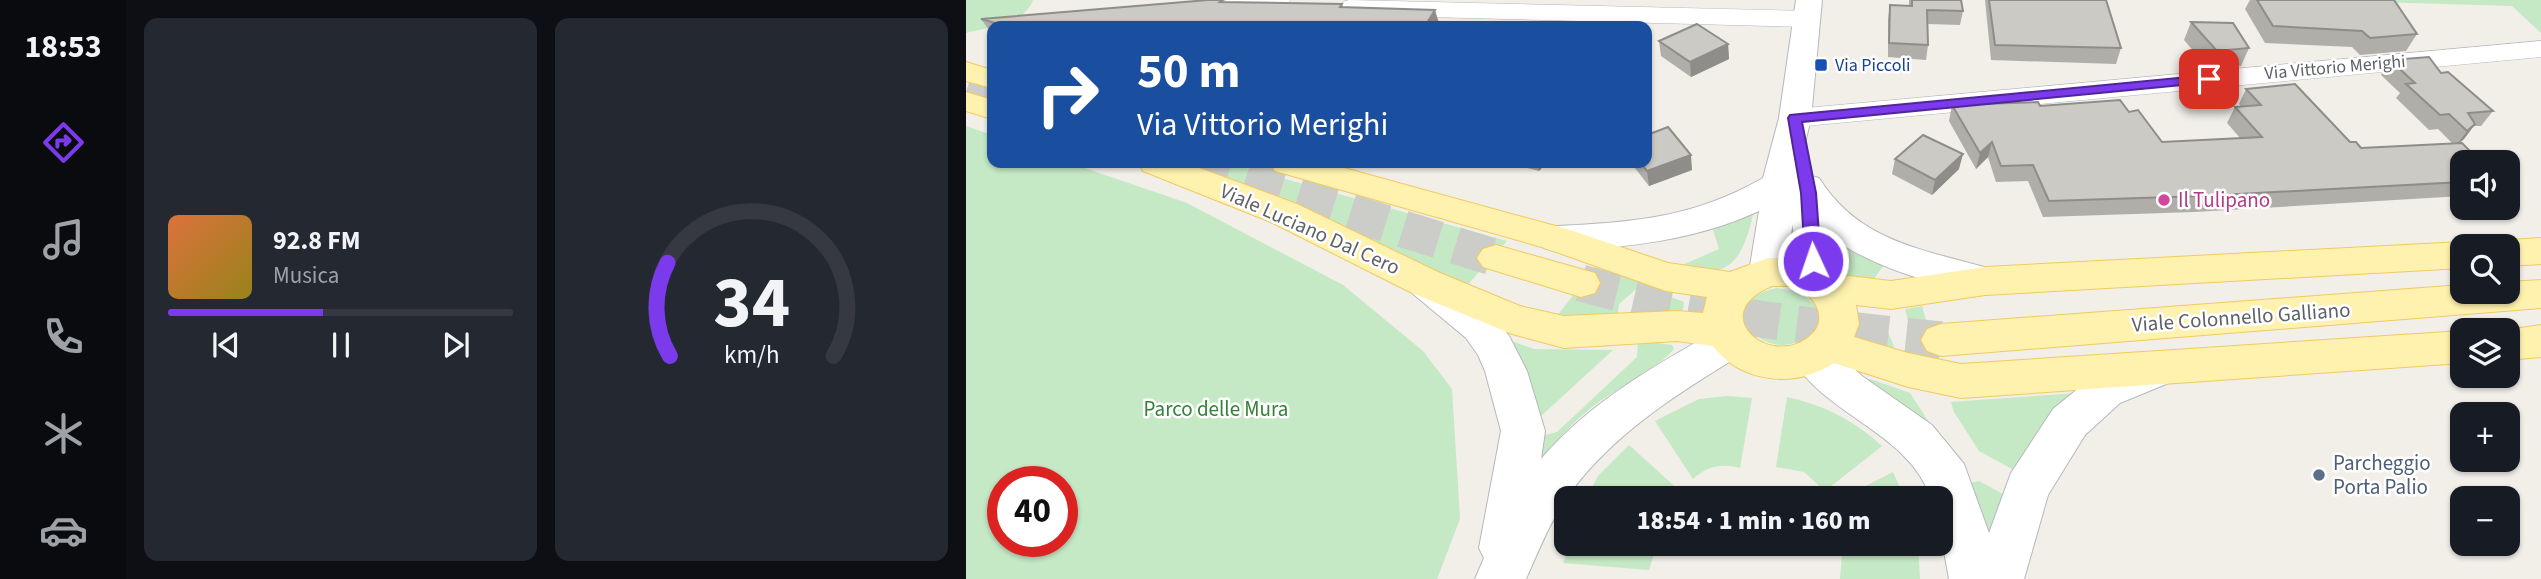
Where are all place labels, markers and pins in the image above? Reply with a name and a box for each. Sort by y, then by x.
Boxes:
pin [2179,49,2239,109]
place label: Via Piccoli [1835,53,1910,78]
marker: Via Piccoli [1813,57,1829,73]
place label: Il Tulipano [2178,185,2270,215]
marker: Il Tulipano [2156,192,2172,208]
place label: Parcheggio Porta Palio [2333,448,2431,502]
marker: Parcheggio Porta Palio [2311,467,2327,483]

